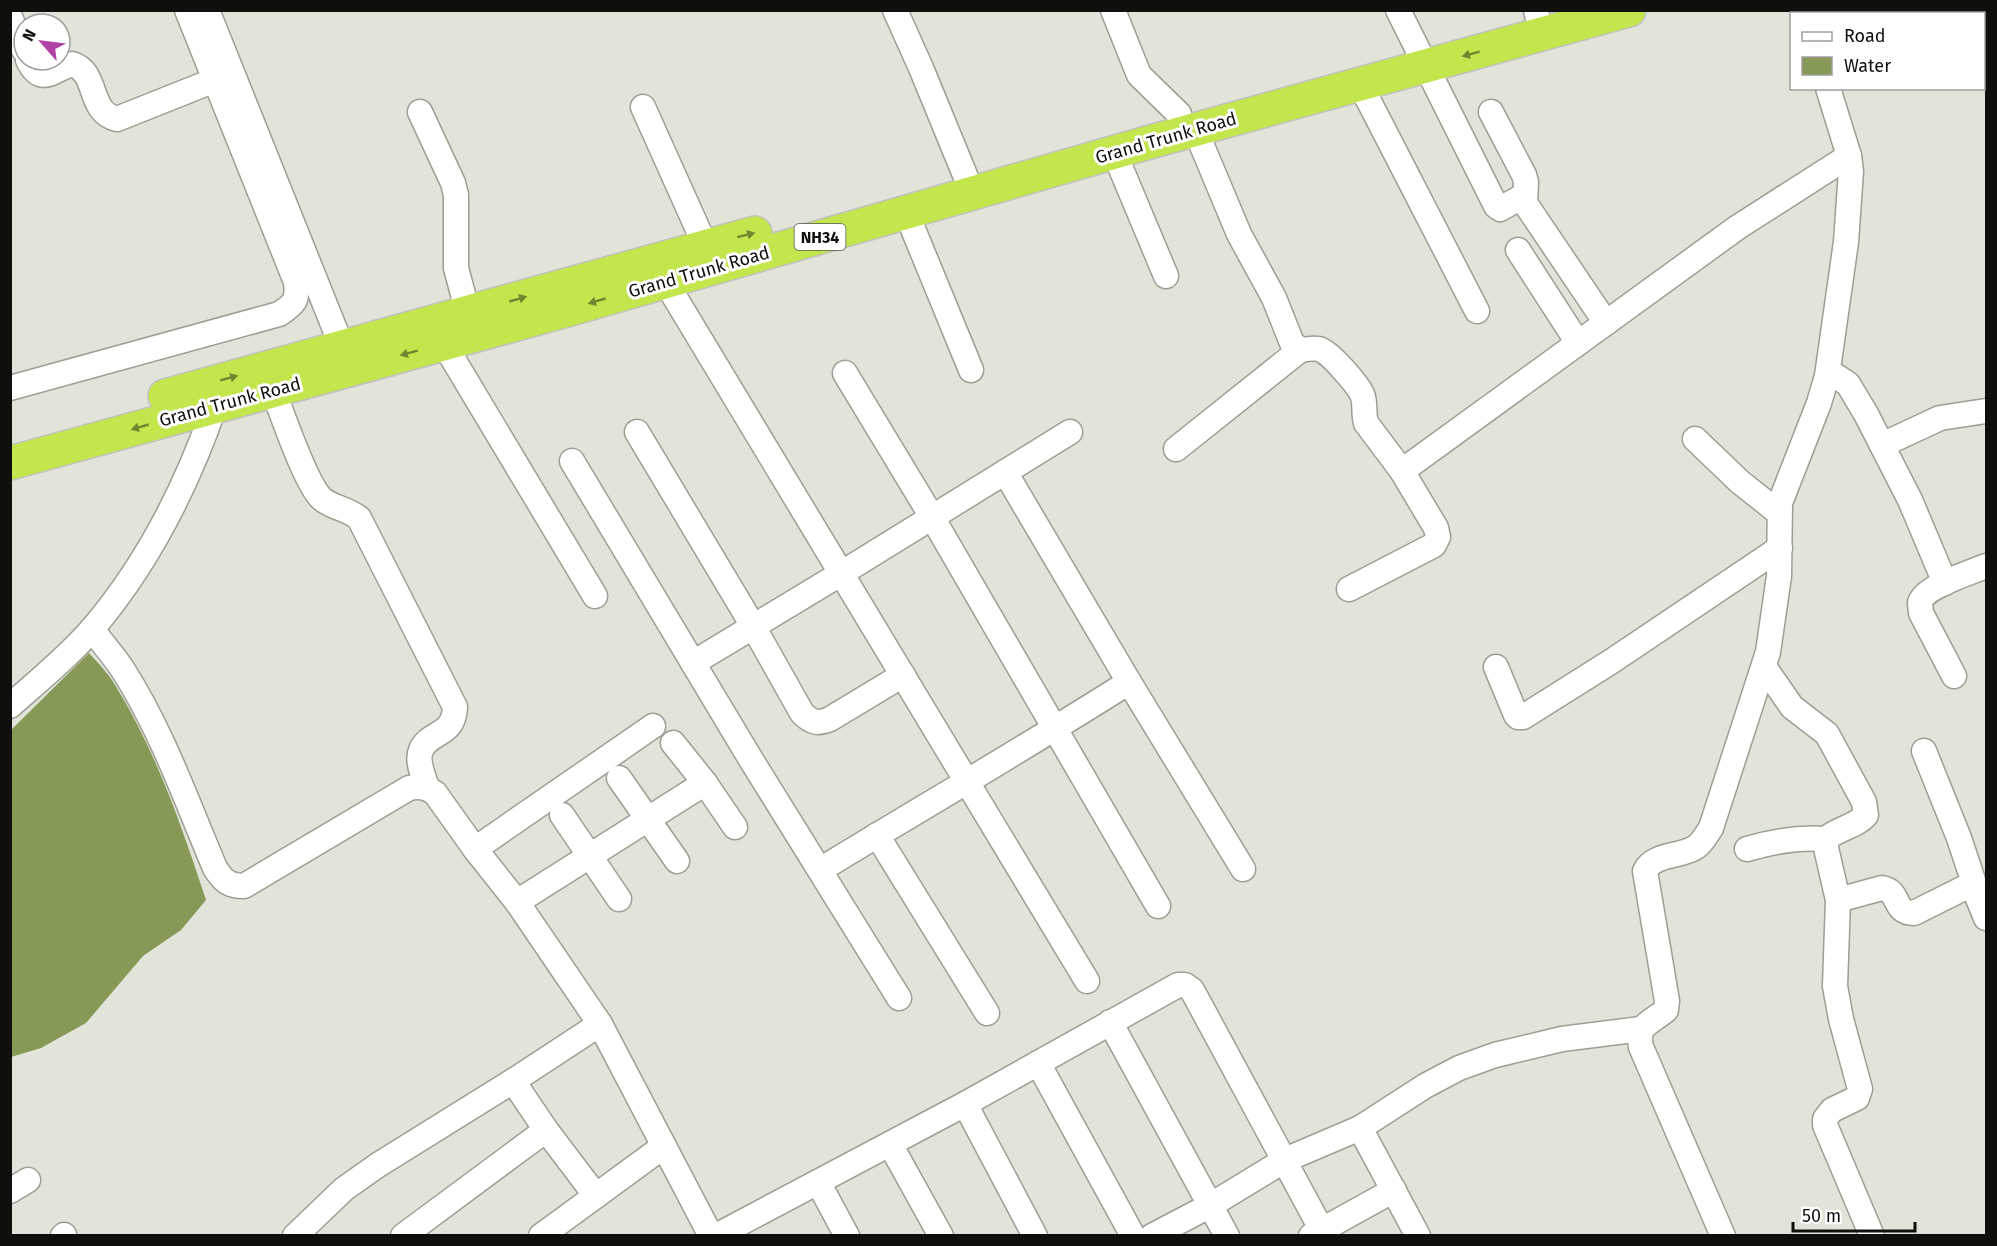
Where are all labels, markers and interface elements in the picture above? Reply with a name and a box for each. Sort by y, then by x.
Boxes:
north arrow [12,12,72,72]
legend [1790,12,1985,90]
text: Road [1844,25,1886,47]
text: N [18,26,40,44]
one-way arrow [1462,49,1480,59]
text: Water [1844,55,1891,77]
street label: Grand Trunk Road [1093,107,1239,169]
road number: NH34 [794,224,846,250]
one-way arrow [737,230,756,240]
street label: Grand Trunk Road [626,241,772,303]
one-way arrow [509,293,527,303]
one-way arrow [588,297,606,306]
one-way arrow [400,349,418,358]
street label: Grand Trunk Road [157,373,303,431]
one-way arrow [220,373,238,382]
one-way arrow [130,422,149,432]
scale bar [1793,1195,1914,1233]
text: 50 m [1802,1205,1841,1227]

